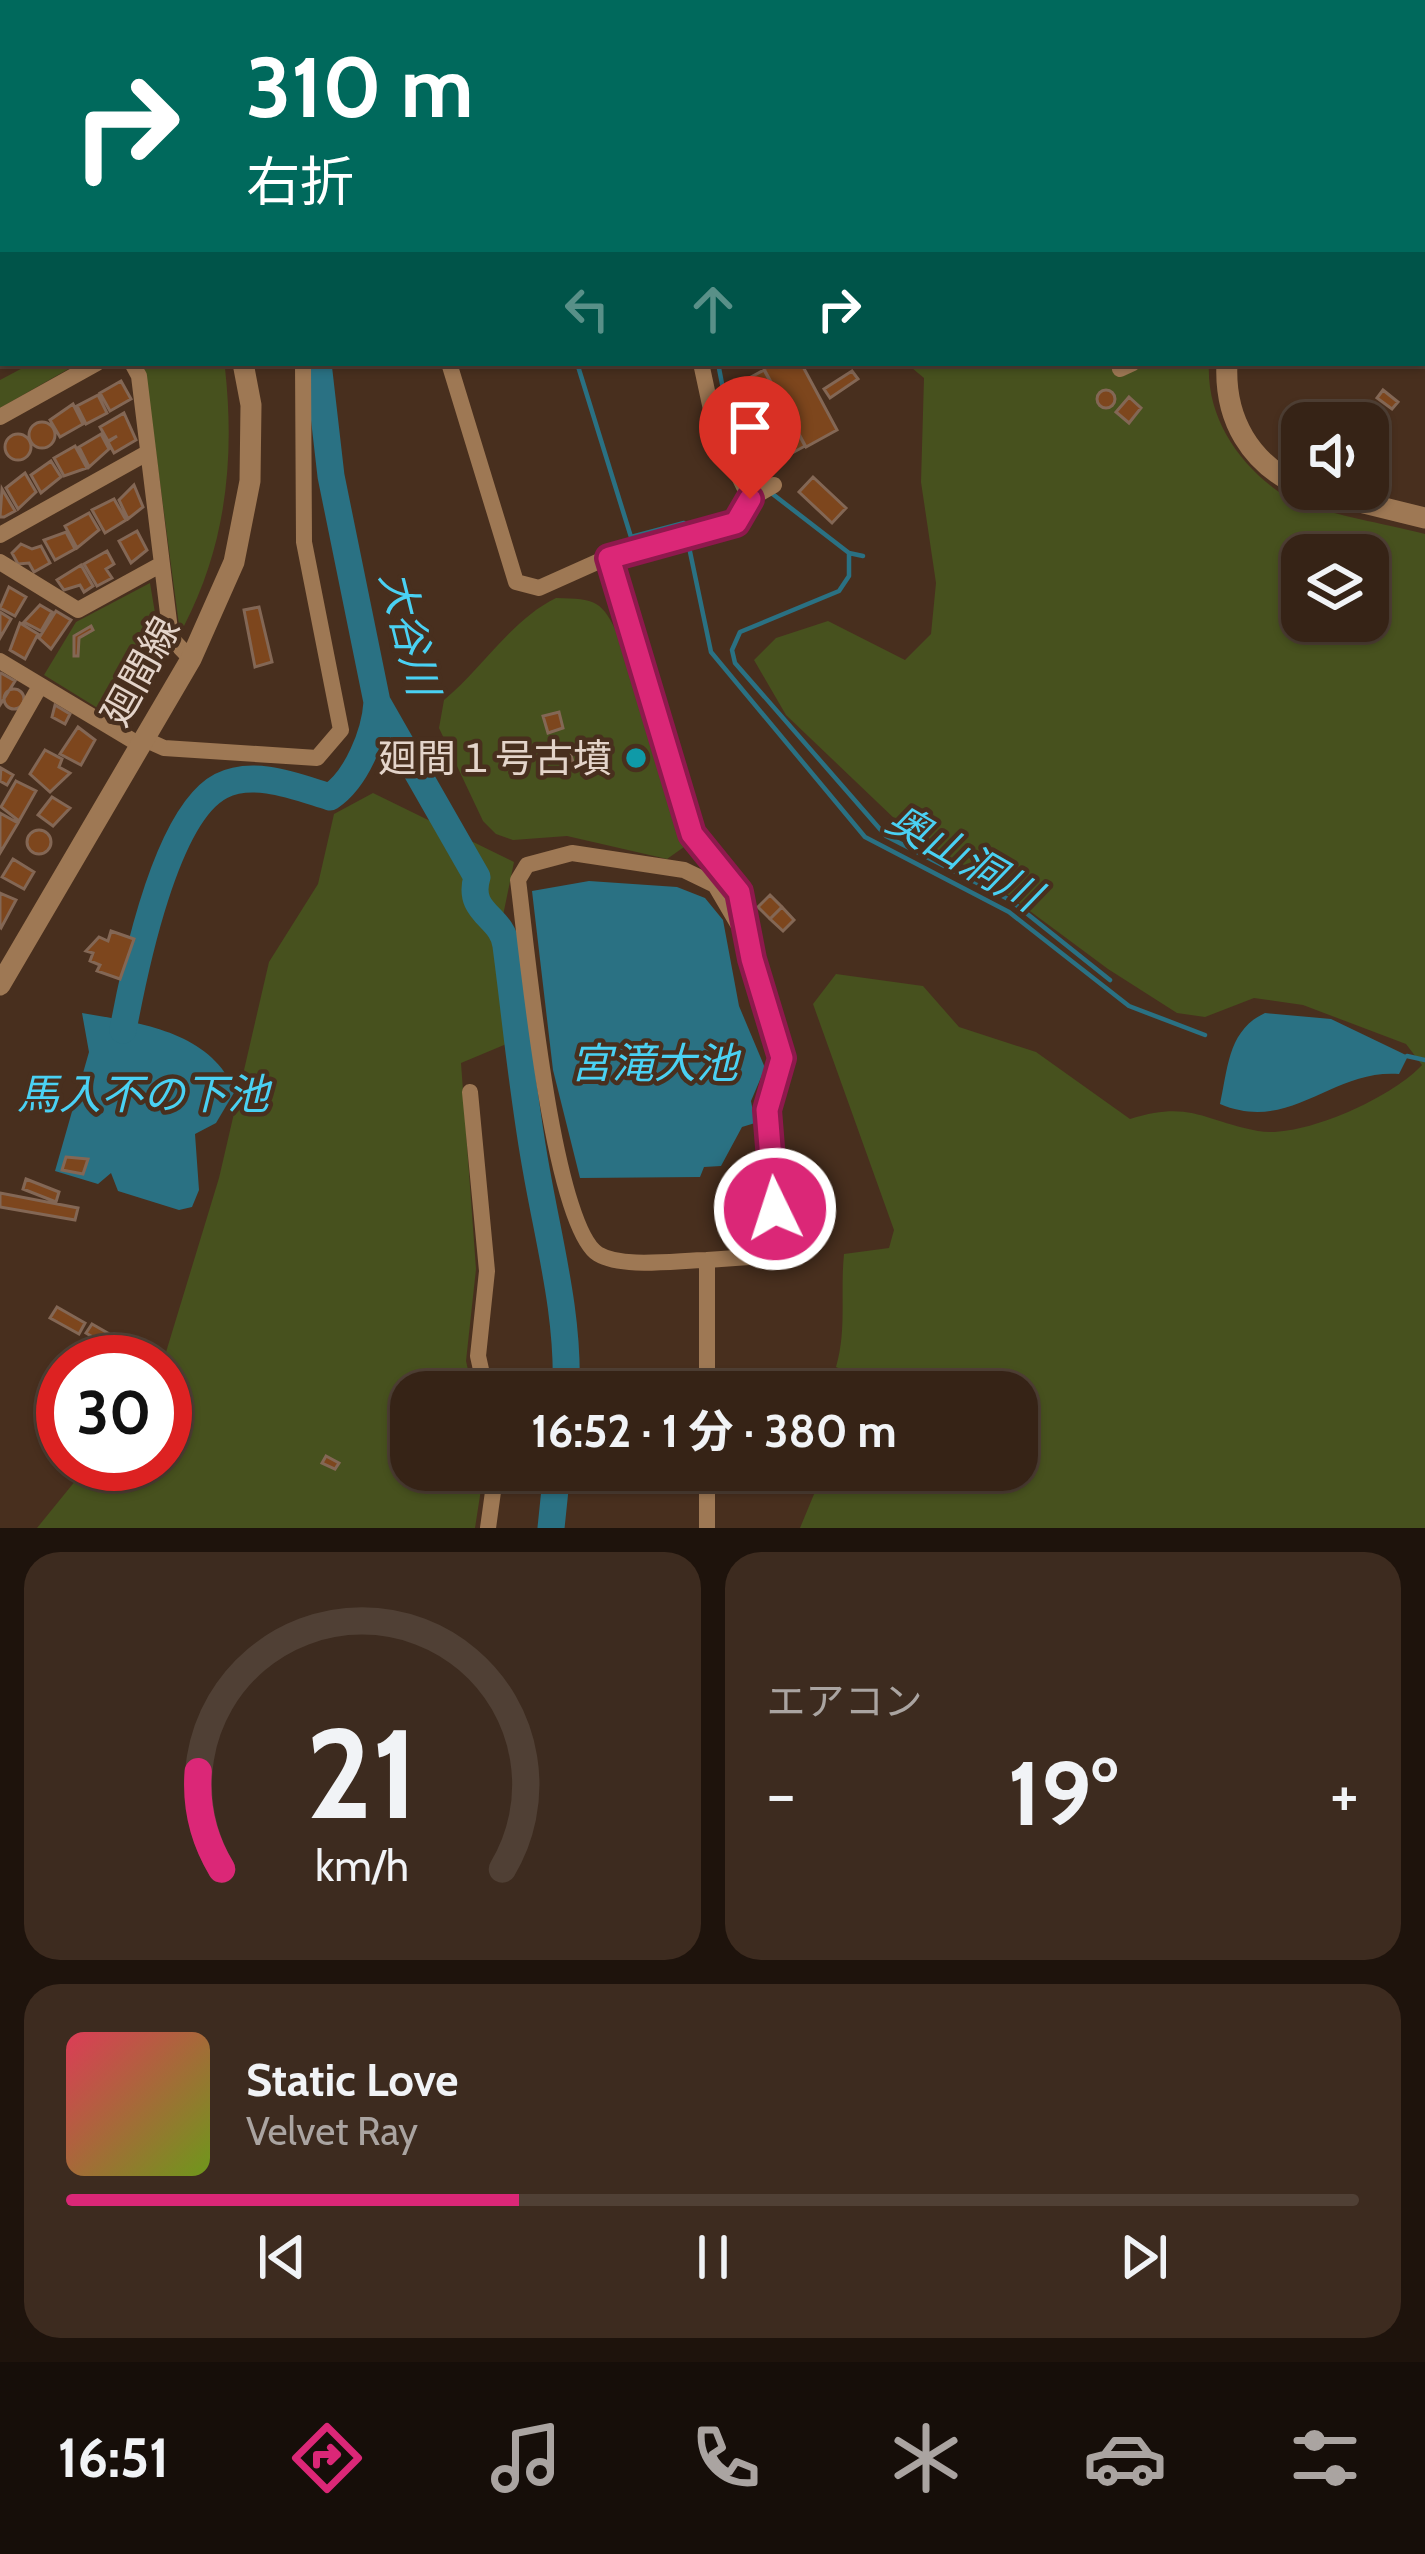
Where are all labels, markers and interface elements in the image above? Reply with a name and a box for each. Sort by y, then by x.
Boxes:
text: 310 m [246,36,473,138]
icon: right [48,48,204,204]
text: 右折 [246,149,354,215]
icon: left [554,276,620,342]
icon: ahead [680,276,746,342]
icon: right [806,276,872,342]
pin [699,376,801,499]
icon: arrive [717,394,783,460]
map controls [1281,402,1389,642]
button: sound [1281,402,1389,510]
button: layers [1281,534,1389,642]
water label: 大谷川 [370,566,451,704]
street label: 廻間線 [91,608,189,734]
place label: 廻間１号古墳 [378,734,612,782]
marker: 廻間１号古墳 [623,745,649,771]
water label: 奥山洞川 [878,792,1053,924]
water label: 宮滝大池 [570,1037,742,1089]
water label: 馬入不の下池 [17,1068,273,1120]
position arrow [712,1146,838,1272]
speed limit sign: 30 [36,1335,192,1491]
text: 16:52 · 1 分 · 380 m [531,1404,897,1458]
text: エアコン [767,1677,923,1725]
text: 21 [306,1698,418,1849]
text: 19° [1008,1738,1118,1848]
text: − [767,1753,796,1834]
text: + [1330,1753,1359,1834]
text: km/h [315,1840,409,1892]
text: Static Love [246,2053,459,2107]
text: Velvet Ray [246,2107,418,2155]
icon: previous [249,2224,315,2290]
icon: pause [680,2224,746,2290]
icon: next [1111,2224,1177,2290]
icon: directions [285,2416,369,2500]
icon: music [484,2416,568,2500]
icon: phone [684,2416,768,2500]
icon: climate [884,2416,968,2500]
icon: car [1083,2416,1167,2500]
icon: filters [1283,2416,1367,2500]
text: 16:51 [58,2425,169,2491]

